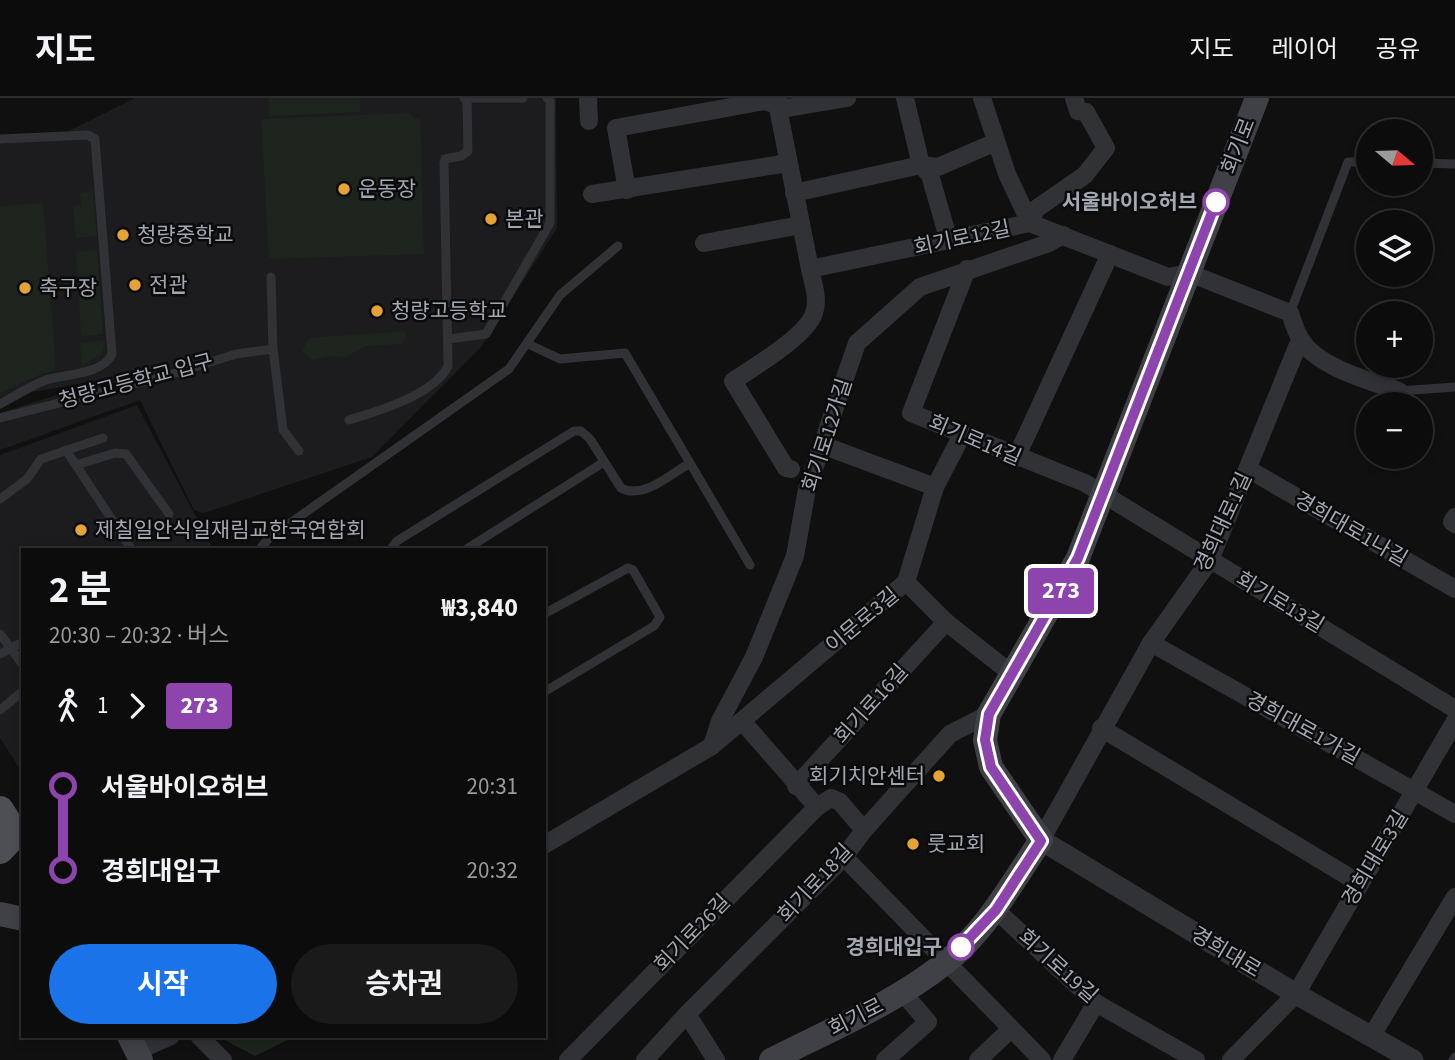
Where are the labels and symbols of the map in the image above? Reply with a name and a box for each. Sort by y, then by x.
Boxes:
street label: 회기로 [1214,114,1262,178]
north arrow [1356,119,1433,196]
place label: 운동장 [358,174,416,204]
marker: 운동장 [336,181,352,197]
place label: 서울바이오허브 [1062,187,1197,217]
marker: 서울바이오허브 [1203,189,1229,215]
place label: 본관 [505,204,544,234]
marker: 본관 [483,211,499,227]
street label: 회기로12길 [911,213,1013,263]
place label: 청량중학교 [137,220,234,250]
marker: 청량중학교 [115,227,131,243]
place label: 전관 [149,270,188,300]
place label: 축구장 [39,273,97,303]
marker: 전관 [127,277,143,293]
marker: 축구장 [17,280,33,296]
place label: 청량고등학교 [391,296,507,326]
marker: 청량고등학교 [369,303,385,319]
street label: 청량고등학교 입구 [55,346,217,416]
street label: 회기로12가길 [795,374,859,496]
street label: 회기로14길 [924,407,1026,473]
street label: 경희대로1길 [1187,467,1259,577]
street label: 경희대로1나길 [1289,484,1413,574]
place label: 제칠일안식일재림교한국연합회 [95,515,365,545]
marker: 제칠일안식일재림교한국연합회 [73,522,89,538]
street label: 회기로13길 [1230,564,1330,640]
line badge: 273 [1021,568,1101,614]
street label: 이문로3길 [819,580,905,660]
street label: 회기로16길 [827,657,915,751]
street label: 경희대로1가길 [1240,684,1366,772]
place label: 회기치안센터 [809,761,925,791]
marker: 회기치안센터 [931,768,947,784]
street label: 경희대로3길 [1335,804,1415,912]
place label: 룻교회 [927,829,985,859]
marker: 룻교회 [905,836,921,852]
street label: 회기로18길 [771,837,859,929]
street label: 회기로26길 [647,887,737,979]
street label: 경희대로 [1185,919,1267,985]
street label: 회기로19길 [1011,922,1105,1010]
place label: 경희대입구 [845,932,942,962]
marker: 경희대입구 [948,934,974,960]
street label: 회기로 [823,990,889,1044]

